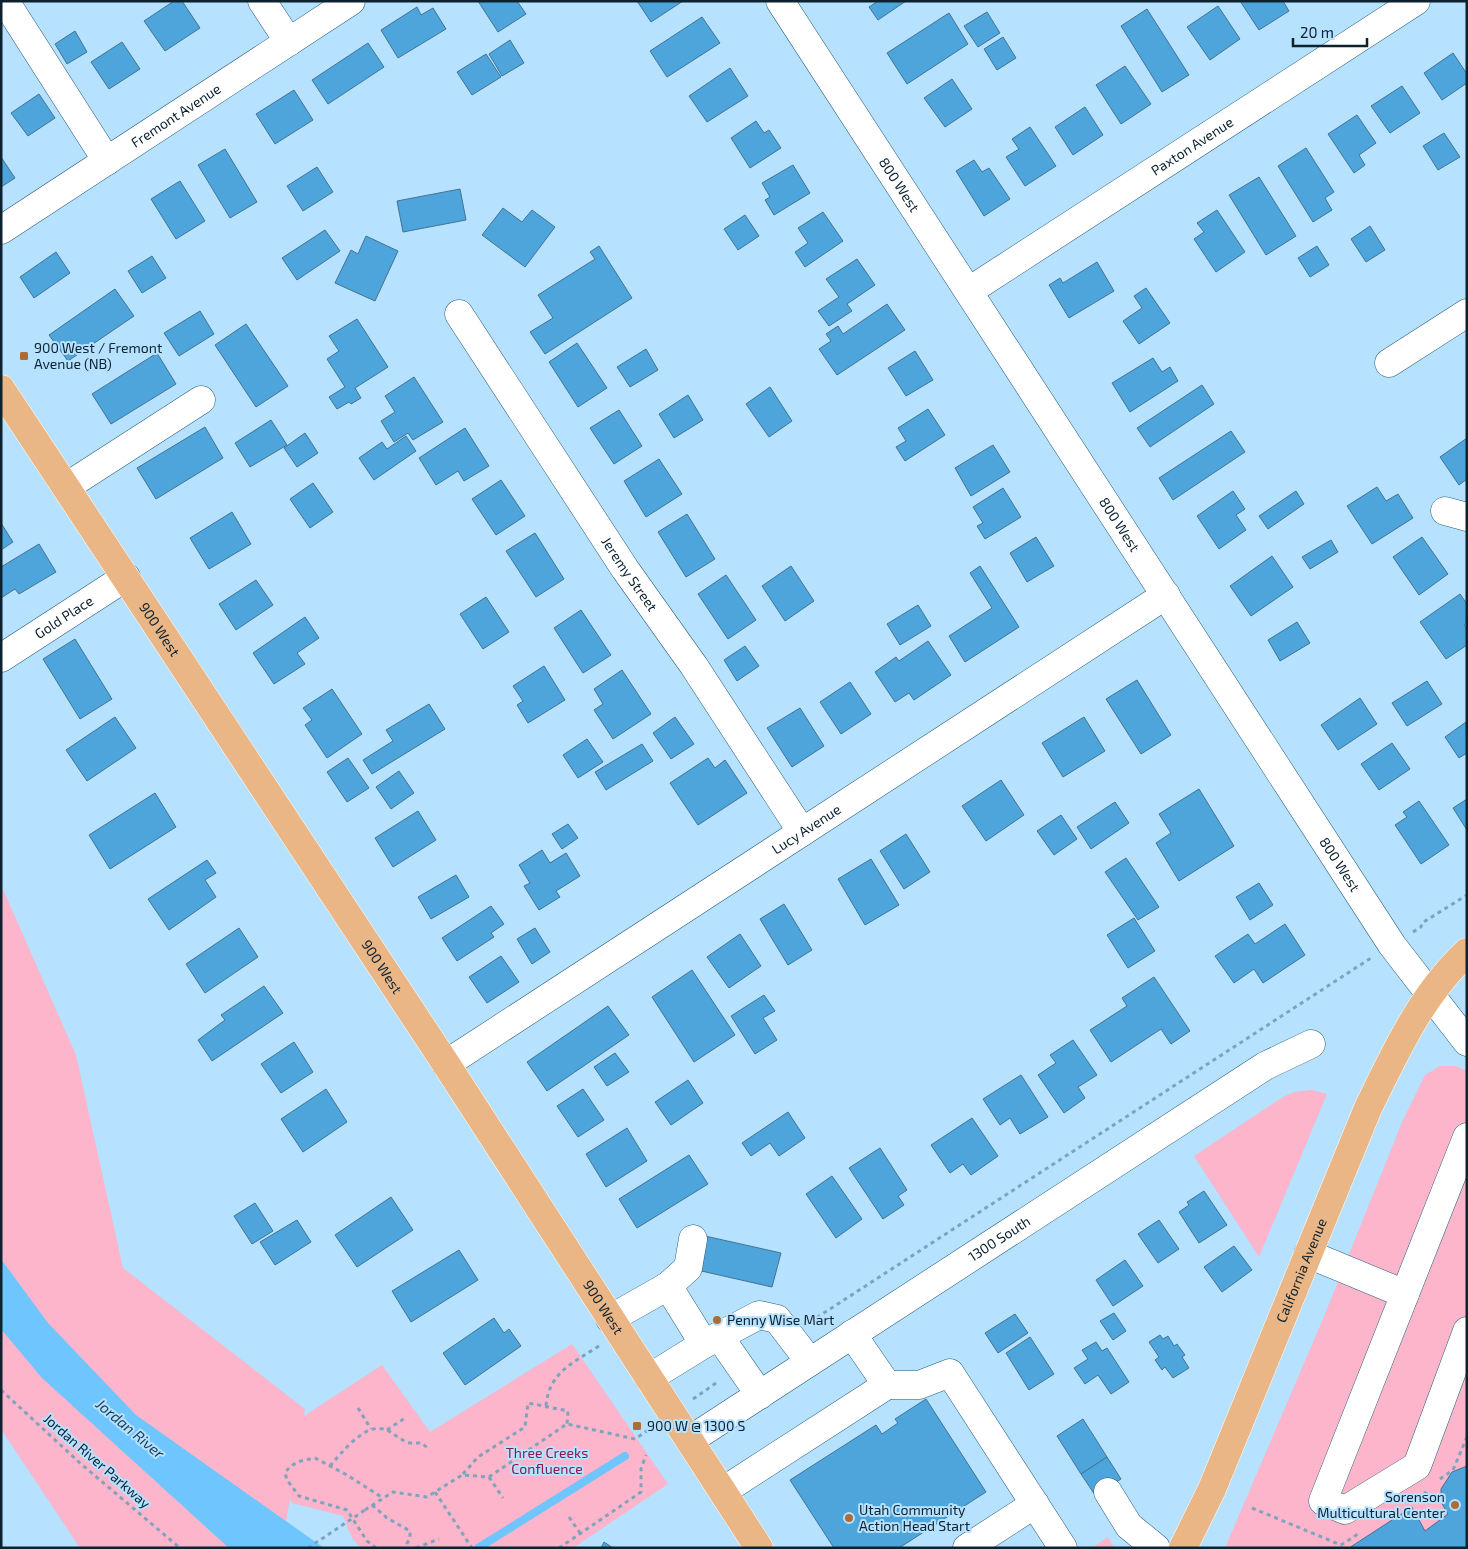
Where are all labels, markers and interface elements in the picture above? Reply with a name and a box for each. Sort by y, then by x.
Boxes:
scale bar [1293,15,1367,47]
text: 20 m [1300,23,1334,41]
street label: Fremont Avenue [128,80,224,151]
street label: Paxton Avenue [1148,113,1236,179]
street label: 800 West [876,154,923,215]
place label: 900 West / Fremont Avenue (NB) [34,339,162,372]
marker: 900 West / Fremont Avenue (NB) [18,350,30,362]
street label: 800 West [1096,494,1144,555]
street label: Jeremy Street [598,533,661,614]
street label: Gold Place [31,592,96,642]
street label: 900 West [136,599,184,659]
street label: Lucy Avenue [768,800,844,858]
street label: 800 West [1316,834,1364,895]
street label: 900 West [358,936,406,997]
street label: 1300 South [965,1212,1033,1265]
street label: California Avenue [1272,1215,1330,1325]
street label: 900 West [580,1277,627,1337]
place label: Penny Wise Mart [727,1311,834,1328]
marker: Penny Wise Mart [711,1314,723,1326]
water label: Jordan River [92,1394,169,1463]
street label: Jordan River Parkway [41,1410,155,1512]
place label: 900 W @ 1300 S [647,1417,746,1434]
marker: 900 W @ 1300 S [631,1420,643,1432]
park label: Three Creeks Confluence [506,1444,588,1477]
place label: Sorenson Multicultural Center [1317,1488,1445,1521]
marker: Sorenson Multicultural Center [1449,1499,1461,1511]
place label: Utah Community Action Head Start [859,1501,970,1534]
marker: Utah Community Action Head Start [843,1512,855,1524]

